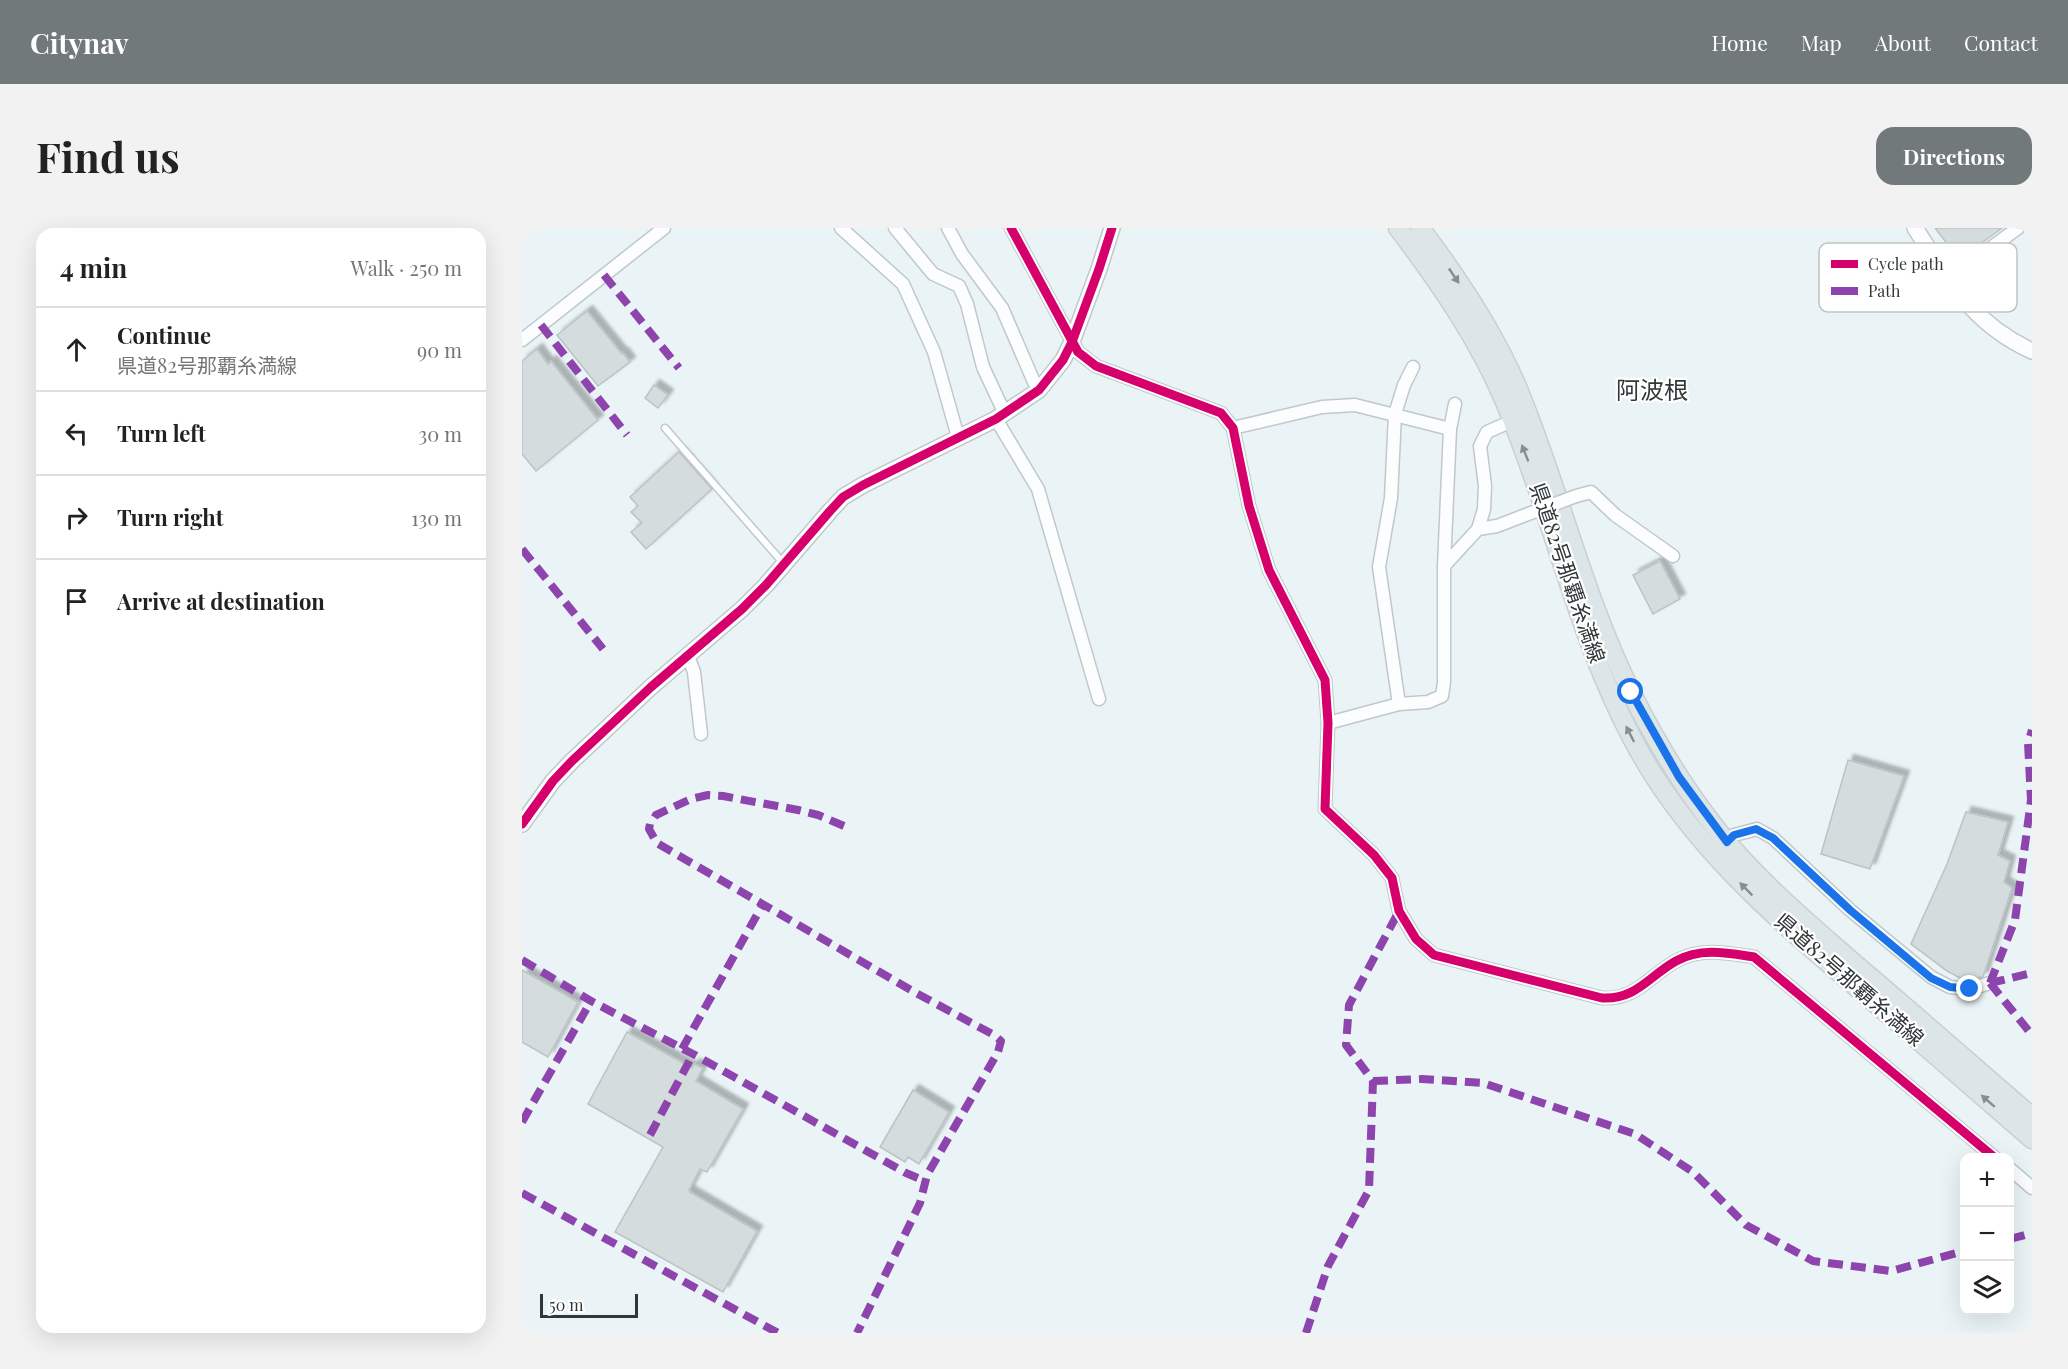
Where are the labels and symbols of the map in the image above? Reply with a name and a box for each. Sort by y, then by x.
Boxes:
legend [1819,243,2017,312]
text: Cycle path [1868,253,1944,274]
one-way arrow [1448,267,1460,283]
text: Path [1868,280,1901,301]
district label: 阿波根 [1616,373,1688,405]
one-way arrow [1520,444,1529,462]
street label: 県道82号那覇糸満線 [1525,478,1613,666]
route start [1617,678,1643,704]
one-way arrow [1625,725,1635,742]
one-way arrow [1740,883,1754,897]
street label: 県道82号那覇糸満線 [1770,906,1931,1051]
route end [1956,975,1982,1001]
one-way arrow [1981,1095,1996,1108]
scale bar [540,1291,638,1318]

